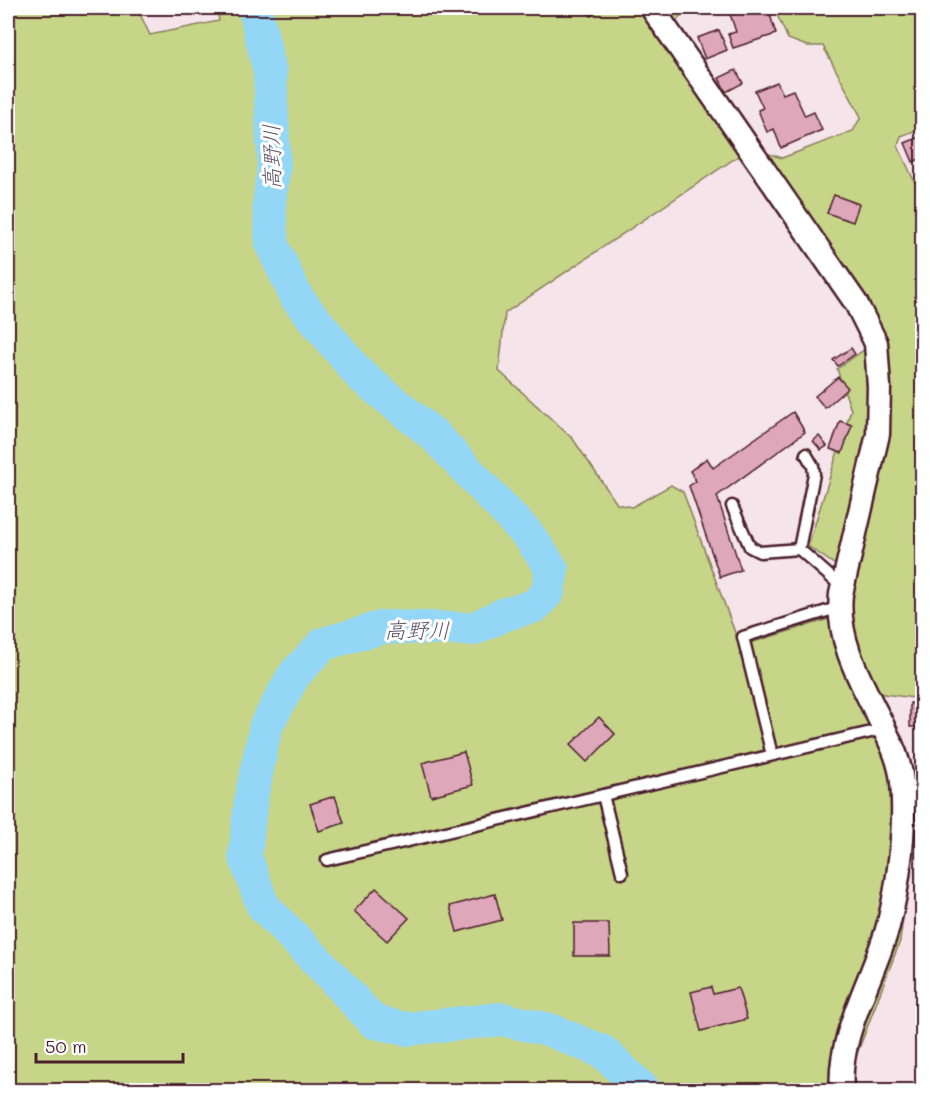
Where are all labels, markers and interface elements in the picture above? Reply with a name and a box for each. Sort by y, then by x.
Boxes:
water label: 高野川 [256,124,286,190]
water label: 高野川 [384,615,450,644]
scale bar [36,1026,183,1064]
text: 50 m [45,1034,87,1058]

